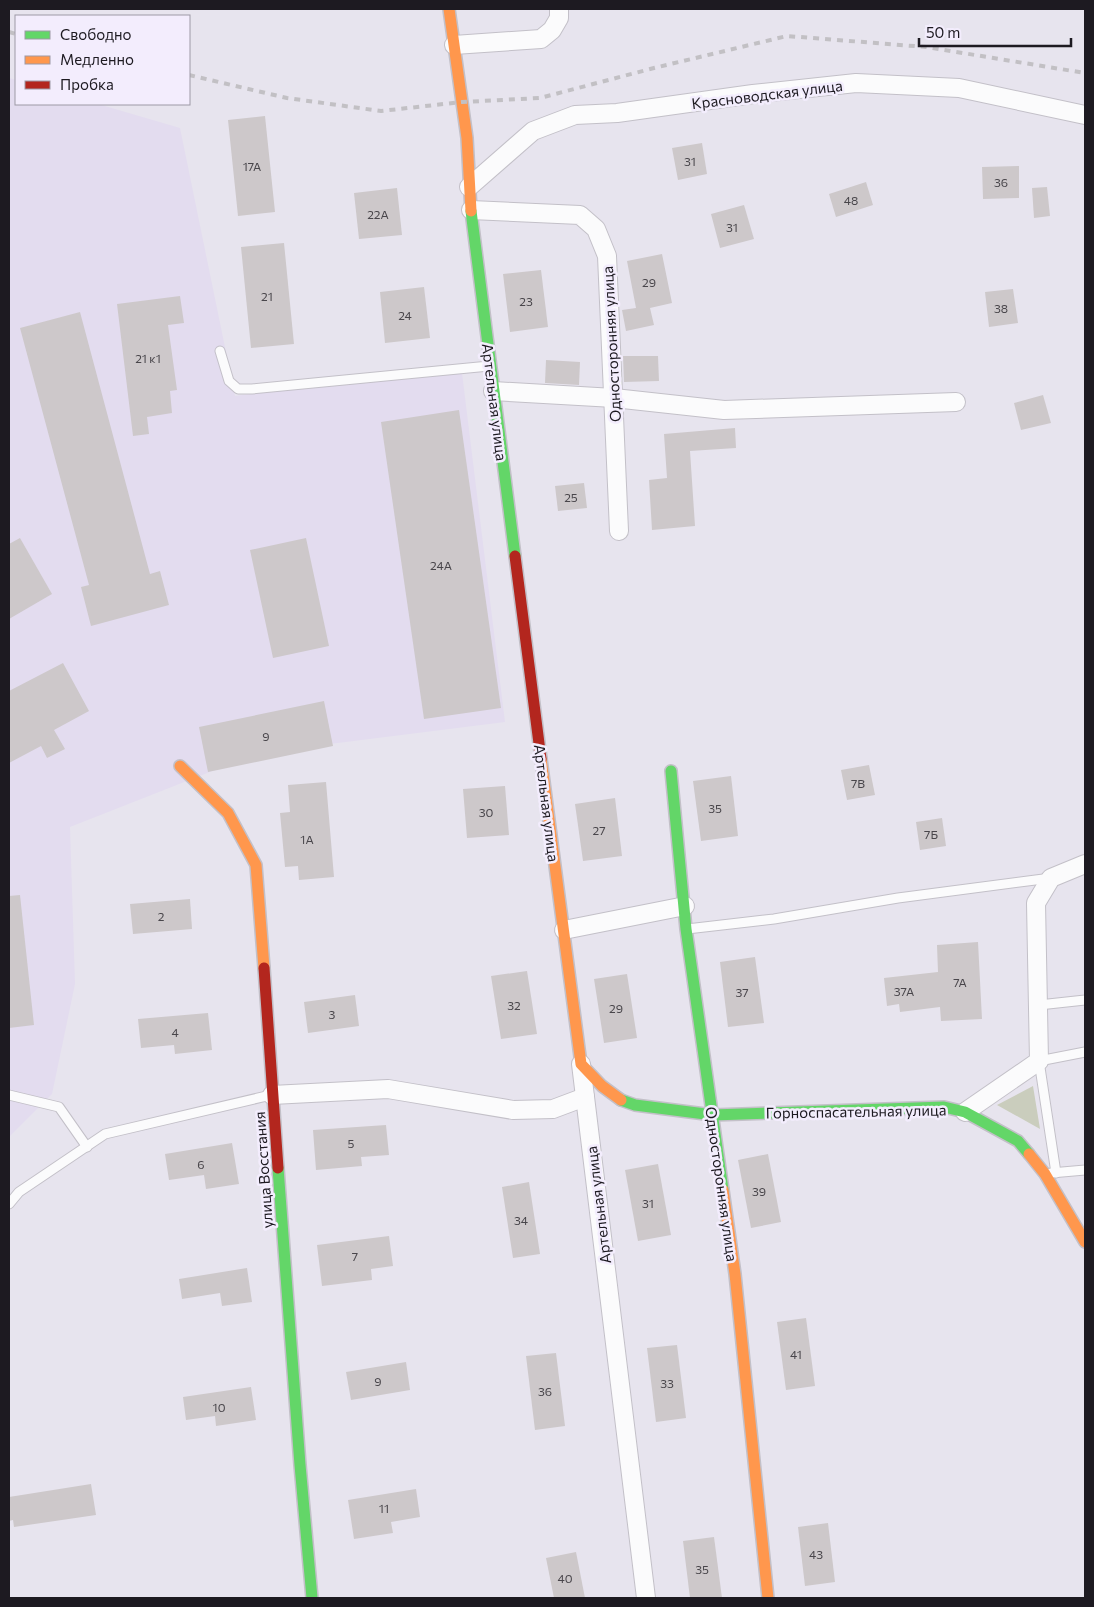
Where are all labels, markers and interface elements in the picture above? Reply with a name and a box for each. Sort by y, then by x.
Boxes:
legend [15,15,190,105]
scale bar [919,15,1072,47]
text: 50 m [926,23,960,41]
text: Свободно [60,25,131,43]
text: Медленно [60,50,134,68]
text: Пробка [60,75,114,93]
street label: Красноводская улица [690,76,844,112]
house number: 31 [684,154,696,168]
house number: 17А [243,159,261,173]
house number: 36 [994,175,1008,189]
house number: 48 [844,193,858,207]
house number: 22А [367,207,389,221]
house number: 31 [726,220,738,234]
street label: Односторонняя улица [598,266,624,422]
house number: 29 [642,275,656,289]
house number: 21 [261,289,273,303]
house number: 23 [519,294,533,308]
house number: 38 [994,301,1008,315]
house number: 24 [398,308,412,322]
street label: Артельная улица [479,342,511,462]
house number: 21 к1 [135,351,161,365]
house number: 25 [564,490,578,504]
house number: 24А [430,558,452,572]
house number: 9 [262,729,270,743]
street label: Артельная улица [531,743,563,863]
house number: 7В [851,776,865,790]
house number: 35 [708,801,722,815]
house number: 30 [479,805,494,819]
house number: 27 [593,823,605,837]
house number: 7Б [924,827,938,841]
house number: 1А [300,832,314,846]
house number: 2 [158,909,165,923]
house number: 7А [953,975,967,989]
house number: 37А [894,984,914,998]
house number: 37 [735,985,749,999]
house number: 32 [507,998,521,1012]
house number: 29 [609,1001,623,1015]
house number: 3 [329,1007,336,1021]
house number: 4 [171,1025,179,1039]
street label: Горноспасательная улица [765,1100,947,1122]
street label: Односторонняя улица [702,1105,742,1263]
street label: улица Восстания [250,1111,276,1229]
house number: 5 [348,1136,355,1150]
street label: Артельная улица [582,1145,614,1265]
house number: 6 [197,1157,205,1171]
house number: 39 [752,1184,766,1198]
house number: 31 [642,1196,654,1210]
house number: 34 [514,1213,528,1227]
house number: 7 [352,1249,358,1263]
house number: 41 [790,1347,802,1361]
house number: 9 [374,1374,382,1388]
house number: 33 [660,1376,674,1390]
house number: 36 [538,1384,552,1398]
house number: 10 [213,1400,226,1414]
house number: 11 [379,1501,389,1515]
house number: 43 [809,1547,823,1561]
house number: 35 [695,1562,709,1576]
house number: 40 [557,1571,573,1585]

